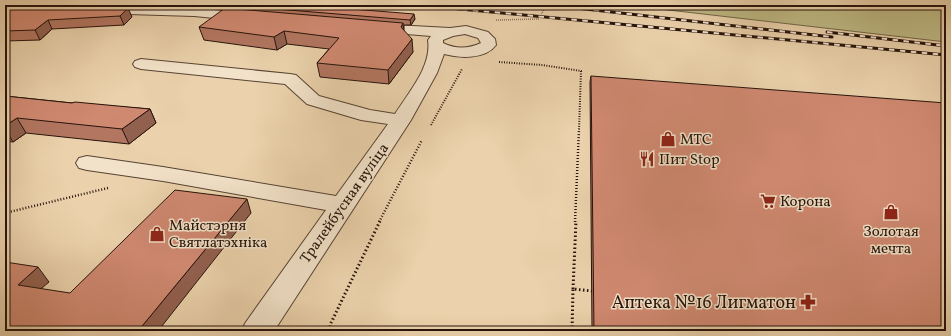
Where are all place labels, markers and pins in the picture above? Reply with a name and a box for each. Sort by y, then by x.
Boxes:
shop icon: МТС [659,130,677,148]
place label: МТС [680,130,712,151]
restaurant icon: Пит Stop [638,150,656,168]
place label: Пит Stop [659,150,720,171]
supermarket icon: Корона [759,192,777,210]
place label: Корона [780,192,831,213]
shop icon: Золотая мечта [882,203,900,221]
place label: Майстэрня Святлатэхніка [169,216,268,254]
place label: Золотая мечта [863,222,919,260]
shop icon: Майстэрня Святлатэхніка [148,225,166,243]
place label: Аптека №16 Лигматон [612,291,796,316]
pharmacy icon: Аптека №16 Лигматон [799,293,817,311]

